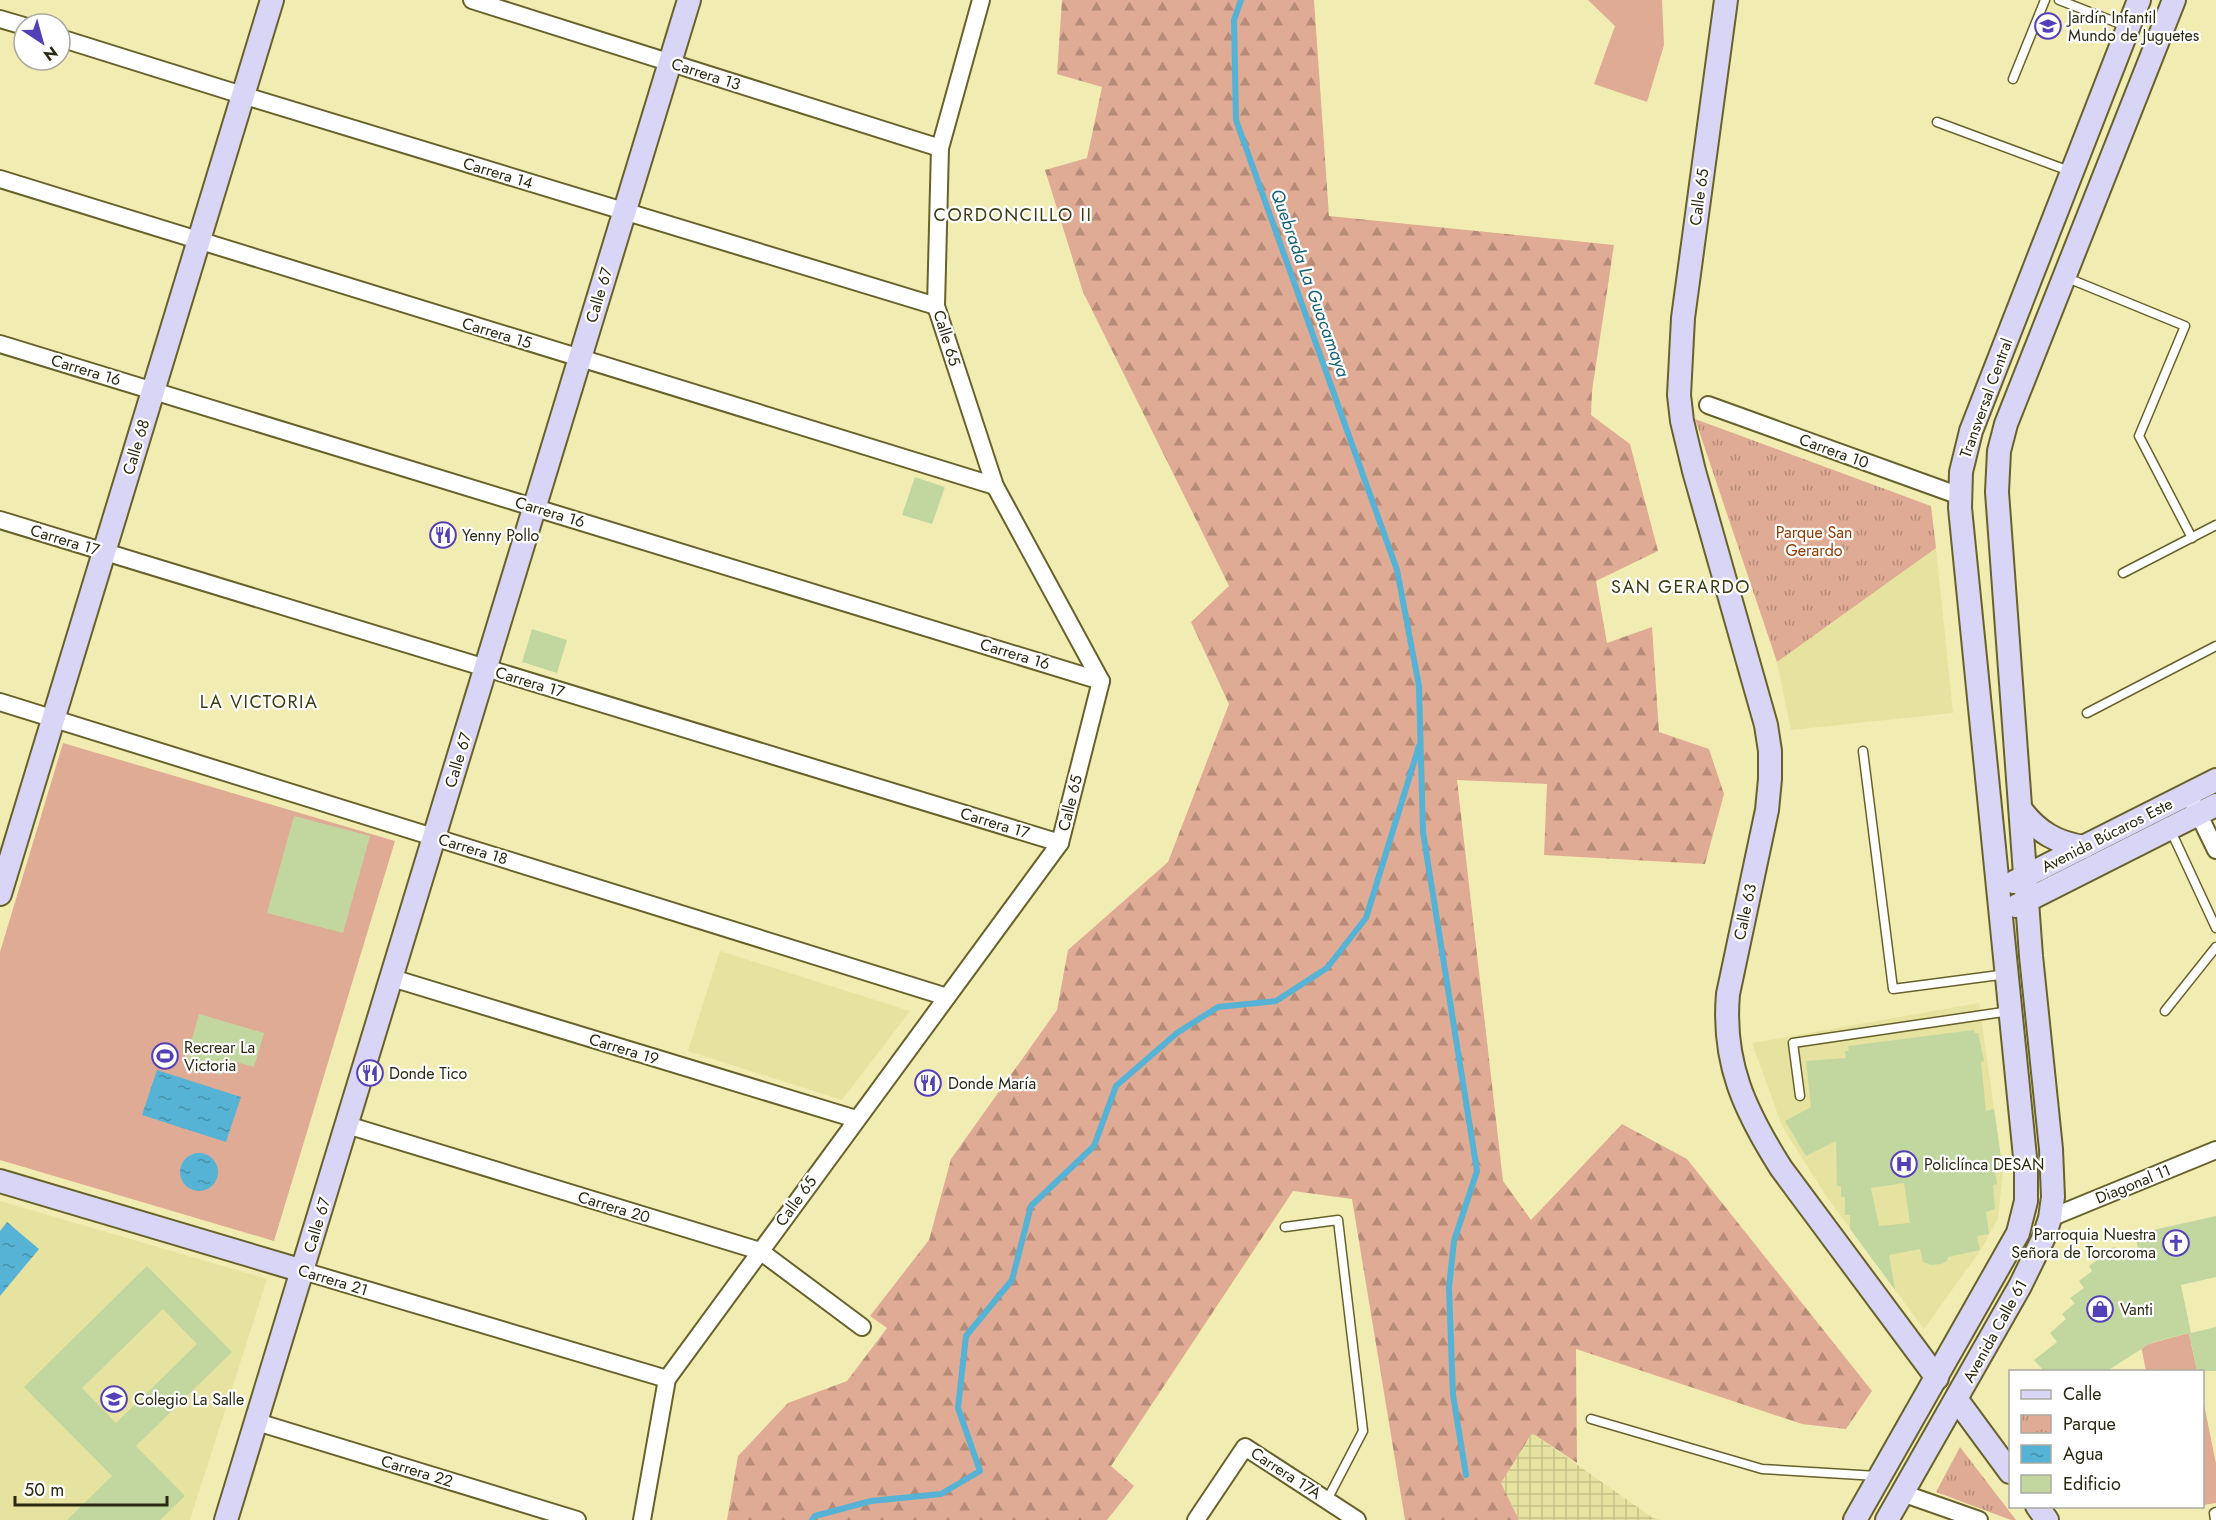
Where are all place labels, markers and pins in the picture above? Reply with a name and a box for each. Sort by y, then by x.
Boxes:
place label: Jardín Infantil Mundo de Juguetes [2066,6,2199,47]
school or university icon: Jardín Infantil Mundo de Juguetes [2033,11,2063,41]
restaurant icon: Yenny Pollo [428,520,458,550]
place label: Yenny Pollo [462,524,540,547]
place label: Recrear La Victoria [184,1036,255,1077]
sports icon: Recrear La Victoria [150,1041,180,1071]
restaurant icon: Donde Tico [355,1058,385,1088]
place label: Donde Tico [389,1062,467,1085]
restaurant icon: Donde María [913,1068,943,1098]
place label: Donde María [948,1072,1036,1095]
hospital icon: Policlínca DESAN [1889,1149,1919,1179]
place label: Policlínca DESAN [1924,1153,2044,1176]
place label: Parroquia Nuestra Señora de Torcoroma [2011,1223,2156,1264]
church icon: Parroquia Nuestra Señora de Torcoroma [2161,1228,2191,1258]
shop icon: Vanti [2085,1294,2115,1324]
place label: Vanti [2120,1298,2153,1321]
school or university icon: Colegio La Salle [99,1384,129,1414]
place label: Colegio La Salle [134,1388,244,1411]

